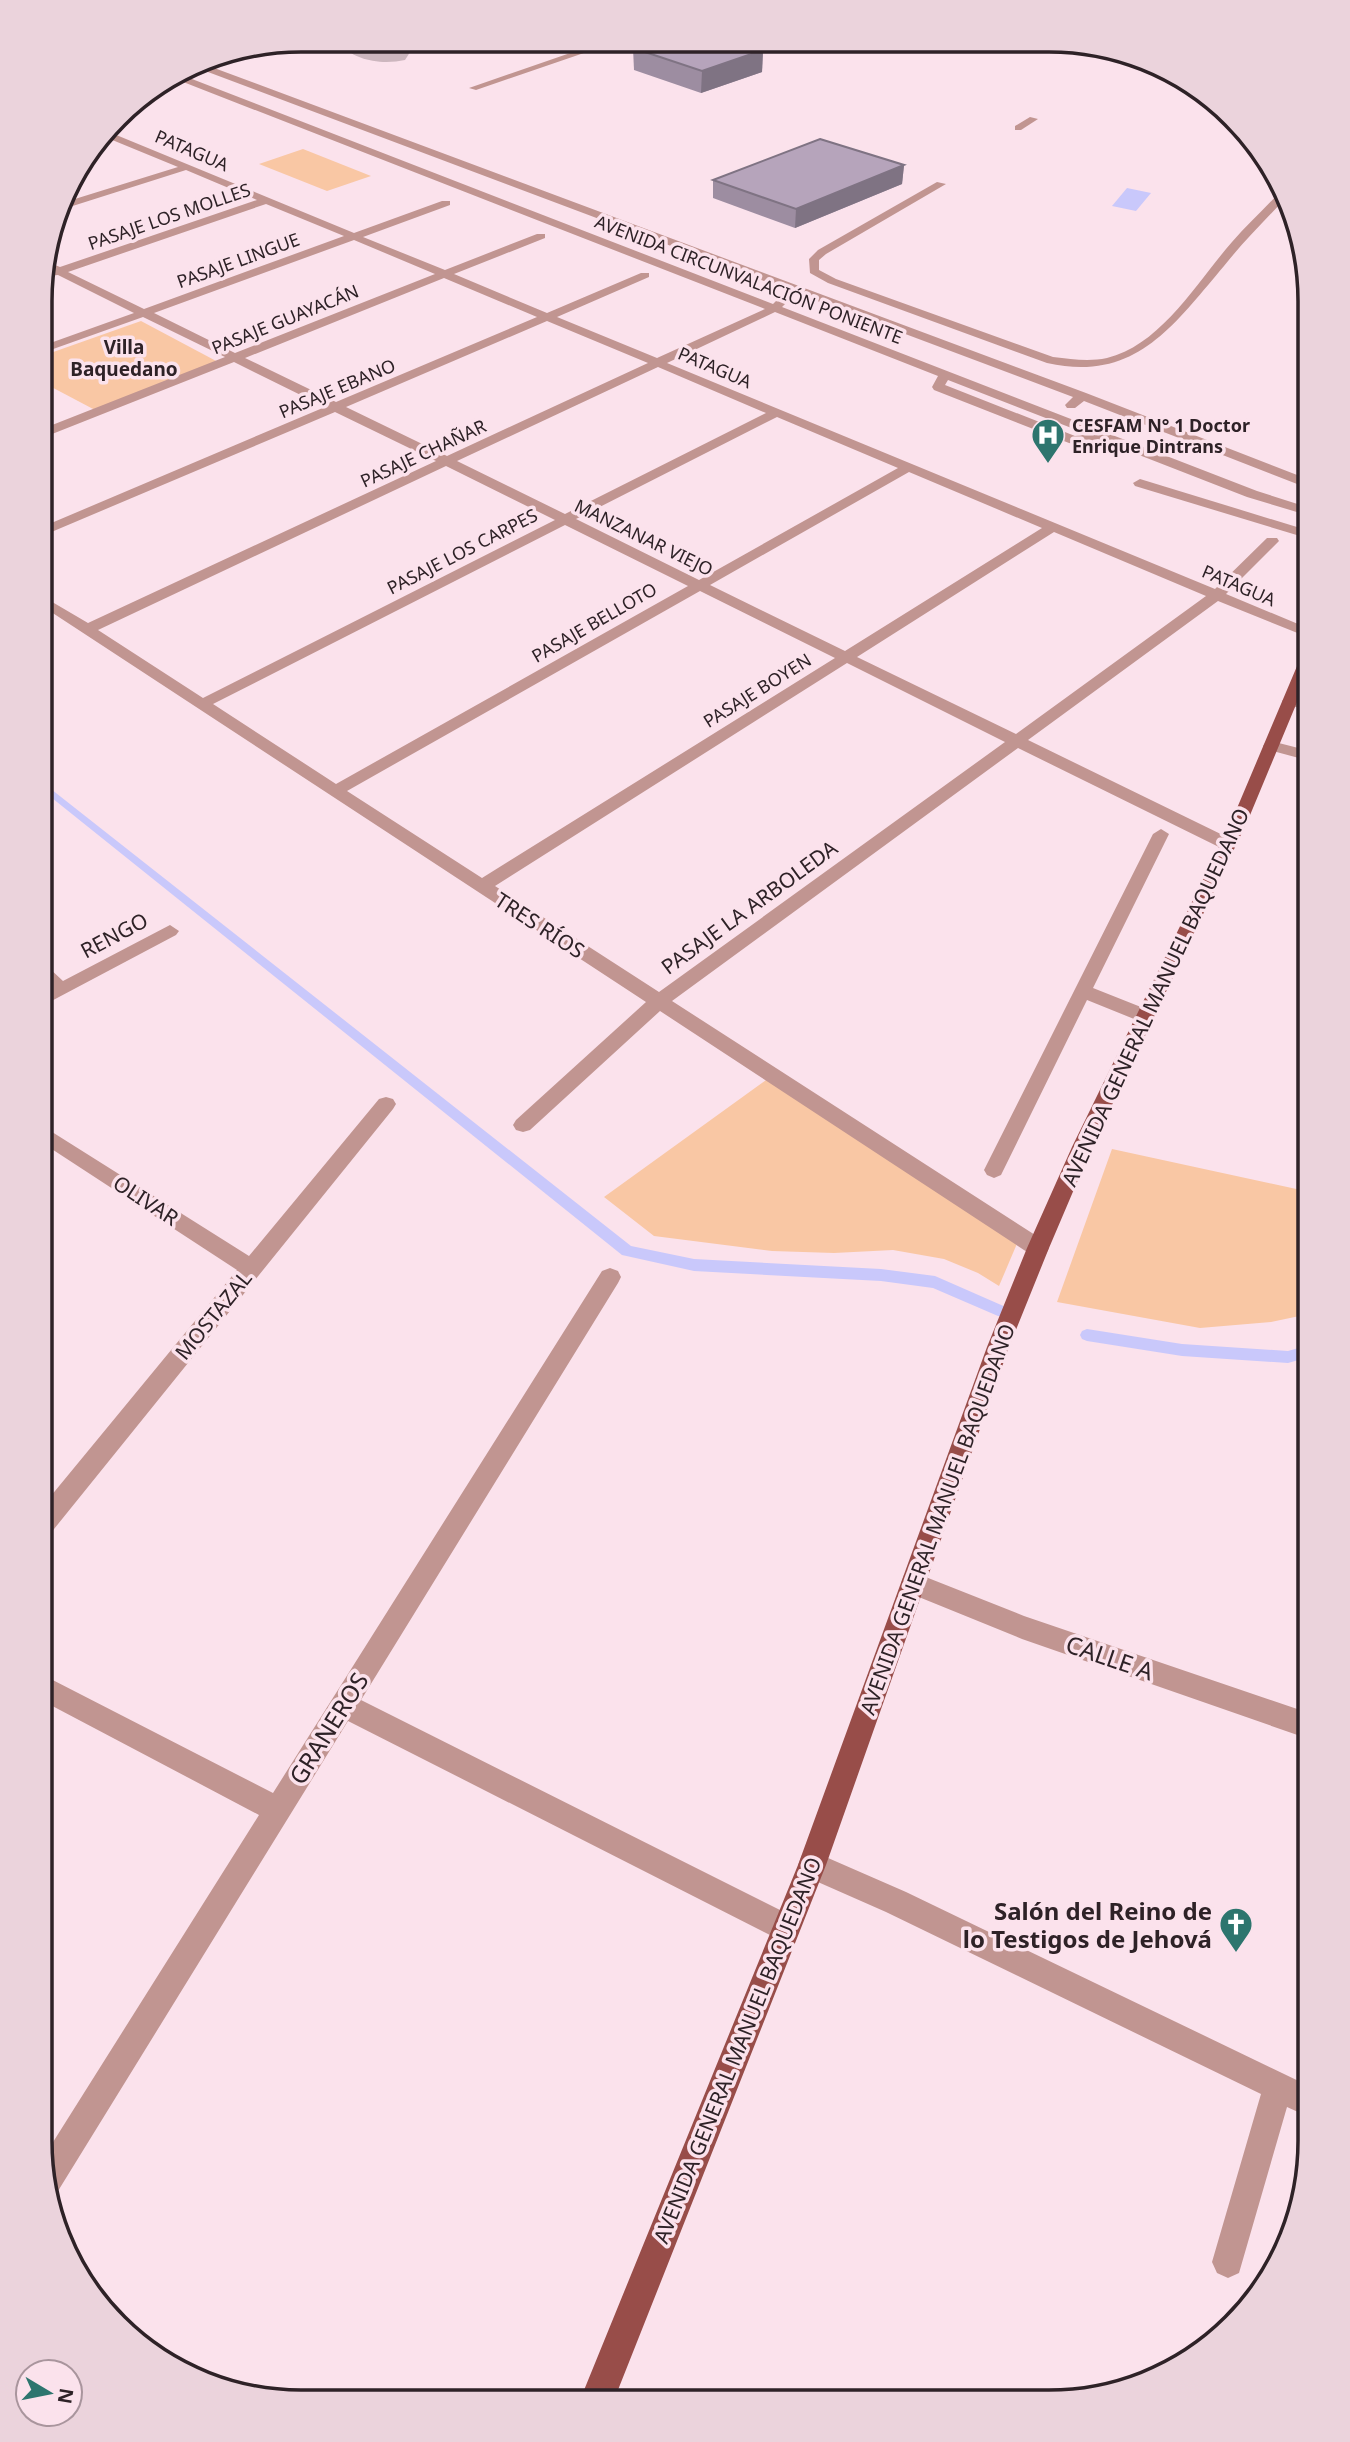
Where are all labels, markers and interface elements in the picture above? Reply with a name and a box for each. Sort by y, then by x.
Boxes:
street label: PATAGUA [152,124,233,176]
street label: PASAJE LOS MOLLES [85,177,253,255]
street label: AVENIDA CIRCUNVALACIÓN PONIENTE [592,209,906,349]
street label: PASAJE LINGUE [173,227,303,293]
street label: PASAJE GUAYACÁN [208,279,362,359]
district label: Villa Baquedano [70,334,178,382]
street label: PATAGUA [675,341,756,393]
street label: PASAJE EBANO [275,353,399,423]
street label: PASAJE CHAÑAR [356,413,490,493]
place label: CESFAM N° 1 Doctor Enrique Dintrans [1072,413,1250,458]
hospital icon: CESFAM N° 1 Doctor Enrique Dintrans [1029,416,1067,465]
street label: MANZANAR VIEJO [571,493,717,581]
street label: PASAJE LOS CARPES [383,503,541,599]
street label: PATAGUA [1199,559,1280,611]
street label: PASAJE BELLOTO [527,576,661,668]
street label: PASAJE BOYEN [699,647,815,733]
street label: AVENIDA GENERAL MANUEL BAQUEDANO [1055,803,1255,1191]
street label: PASAJE LA ARBOLEDA [655,833,843,980]
street label: TRES RÍOS [490,886,590,964]
street label: RENGO [75,906,153,964]
street label: OLIVAR [108,1168,184,1232]
street label: MOSTAZAL [168,1265,258,1365]
street label: AVENIDA GENERAL MANUEL BAQUEDANO [853,1320,1021,1718]
street label: CALLE A [1062,1627,1159,1688]
street label: GRANEROS [281,1666,375,1790]
street label: AVENIDA GENERAL MANUEL BAQUEDANO [646,1853,828,2247]
place label: Salón del Reino de lo Testigos de Jehová [963,1894,1212,1955]
church icon: Salón del Reino de lo Testigos de Jehová [1217,1905,1255,1954]
north arrow [14,2358,84,2428]
text: N [52,2386,80,2406]

